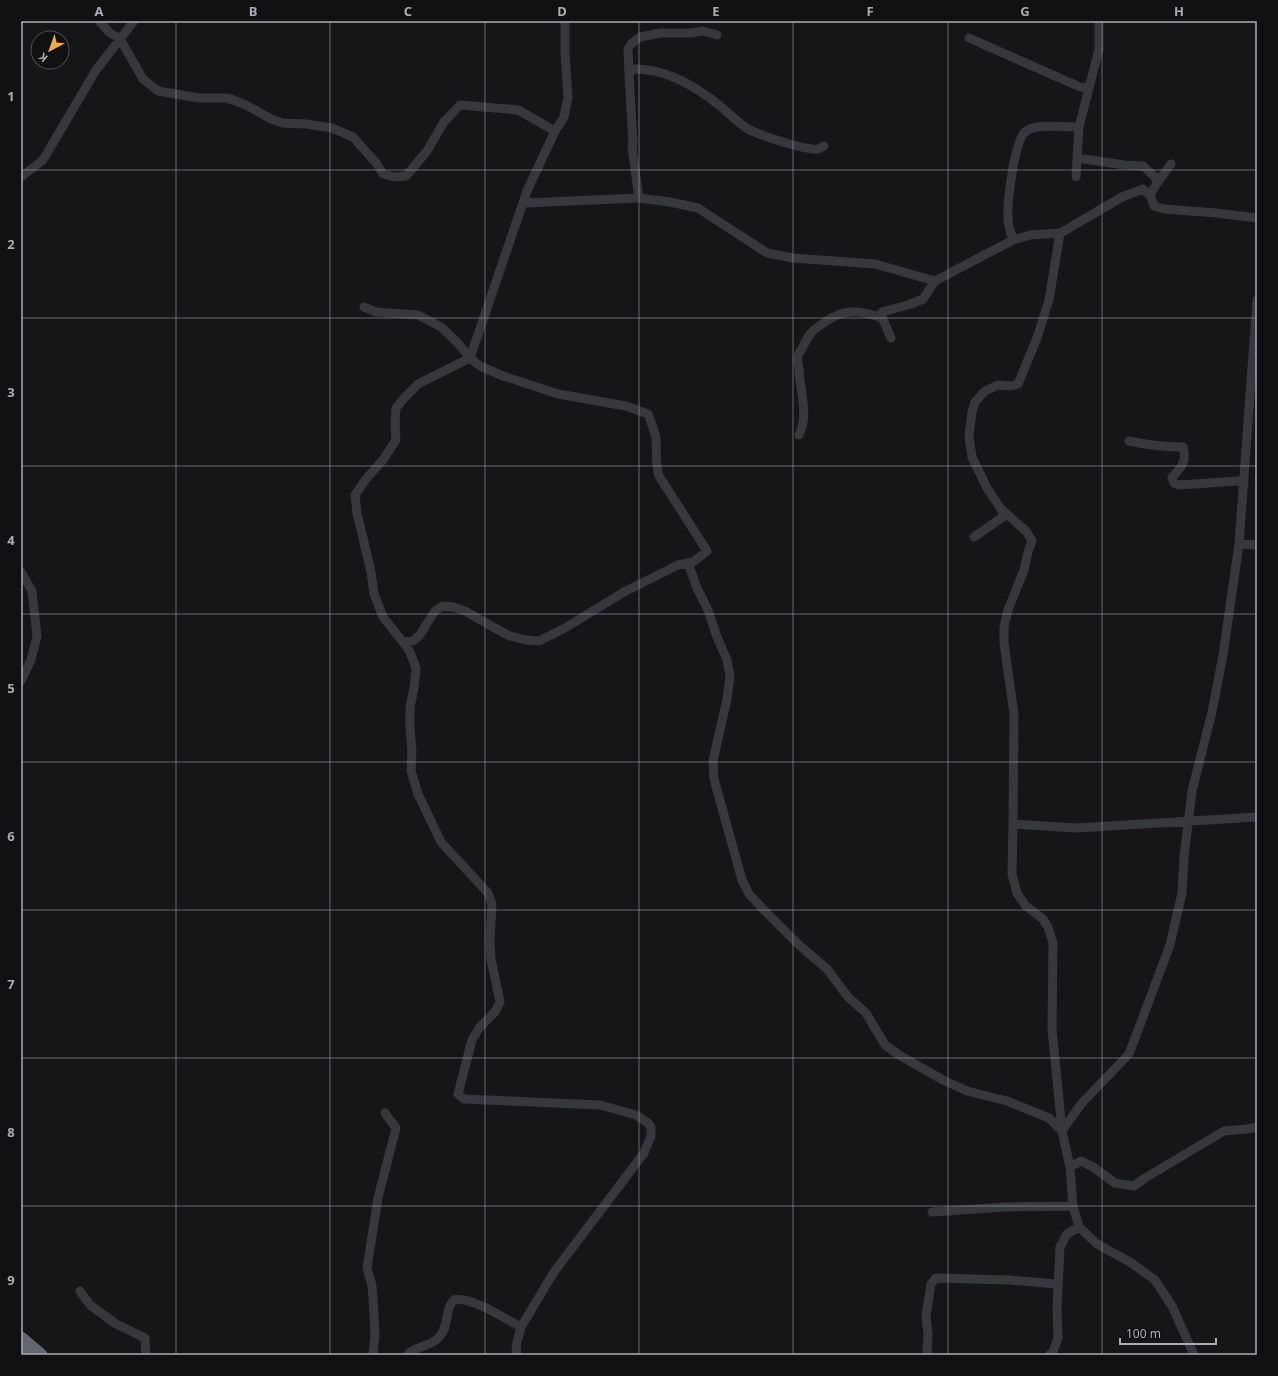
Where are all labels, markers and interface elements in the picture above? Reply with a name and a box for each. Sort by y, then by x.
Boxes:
text: A [95,2,104,20]
text: B [249,2,257,20]
text: C [404,2,412,20]
text: D [557,2,567,20]
text: E [712,2,720,20]
text: F [866,2,874,20]
text: G [1020,2,1030,20]
text: H [1174,2,1184,20]
north arrow [30,30,70,70]
text: K [35,49,51,66]
text: 1 [7,87,15,105]
text: 2 [7,235,15,253]
text: 3 [7,383,15,401]
text: 4 [7,531,15,549]
text: 5 [7,679,15,697]
text: 6 [7,827,15,845]
text: 7 [7,975,15,993]
text: 8 [7,1123,15,1141]
text: 9 [7,1271,15,1289]
scale bar [1120,1320,1216,1346]
text: 100 m [1126,1325,1161,1342]

